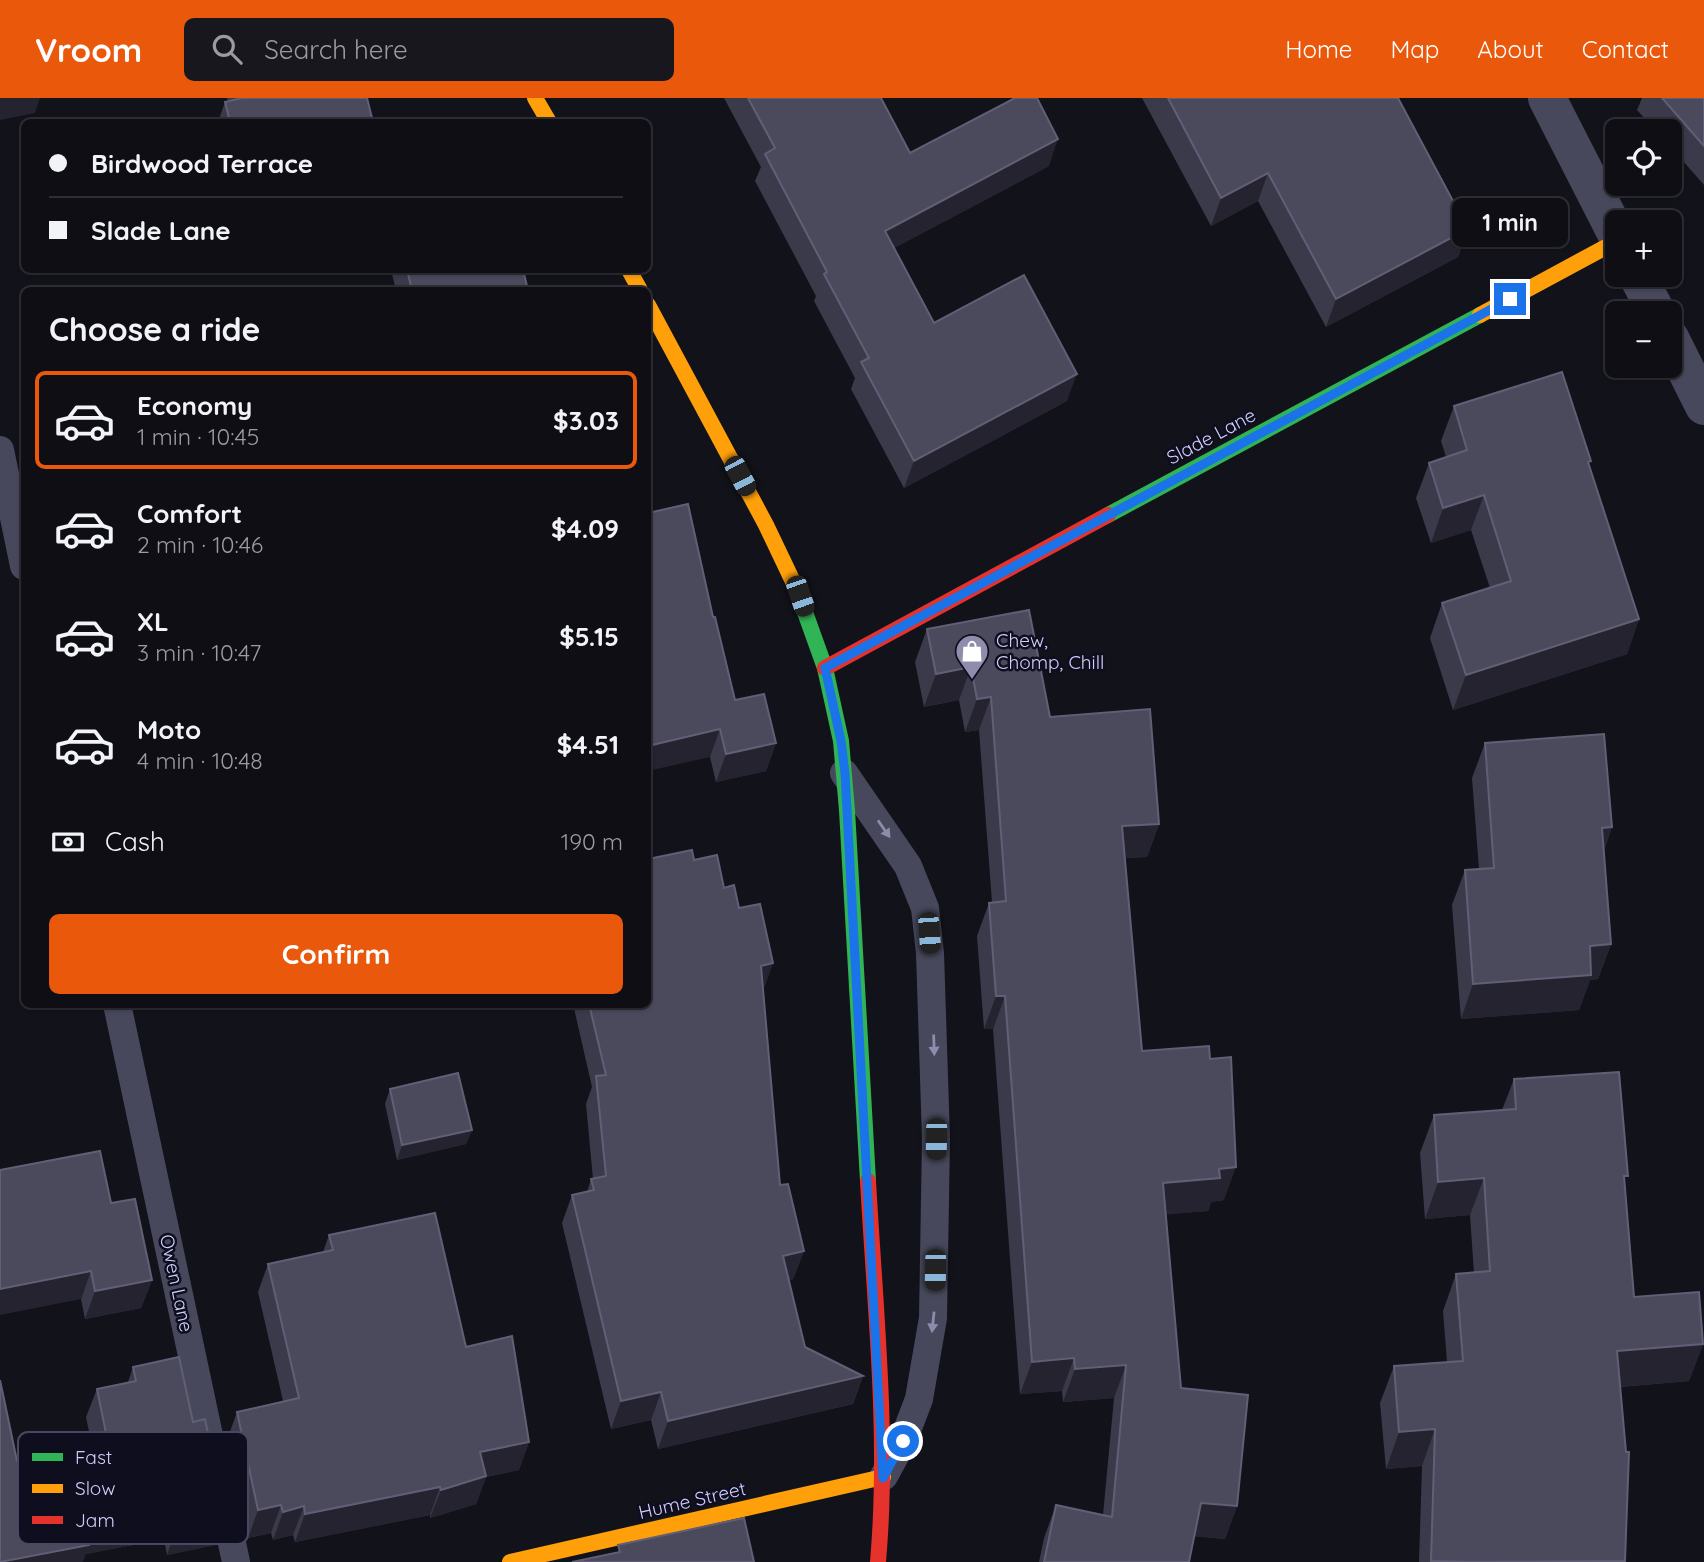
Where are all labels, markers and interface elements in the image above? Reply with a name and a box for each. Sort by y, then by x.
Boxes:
search box [184,18,674,81]
text: Vroom [35,29,142,70]
icon: search [208,30,246,68]
text: Search here [264,33,408,66]
text: Home [1285,34,1352,64]
text: Map [1390,34,1439,64]
text: About [1477,34,1544,64]
text: Contact [1582,34,1669,64]
map controls [1605,119,1682,378]
button: locate [1605,119,1682,196]
text: Birdwood Terrace [91,147,313,180]
callout: 1 min [1452,198,1568,246]
text: 1 min [1482,208,1538,237]
button: + [1605,210,1682,287]
text: Slade Lane [91,214,231,247]
route end [1494,283,1526,315]
button: − [1605,301,1682,378]
text: Choose a ride [49,309,261,349]
icon: car [53,389,116,452]
text: Economy [137,389,252,422]
street label: Slade Lane [1162,403,1260,469]
text: $3.03 [553,404,619,437]
text: 1 min · 10:45 [137,422,259,451]
car [721,453,760,499]
icon: car [53,497,116,560]
text: Comfort [137,497,242,530]
text: $4.09 [551,512,619,545]
text: 2 min · 10:46 [137,530,263,559]
car [784,573,817,619]
icon: car [53,605,116,668]
text: XL [137,605,169,638]
text: $5.15 [559,620,619,653]
place label: Chew, Chomp, Chill [996,628,1104,674]
shop icon: Chew, Chomp, Chill [953,632,991,681]
text: 3 min · 10:47 [137,638,261,667]
icon: car [53,713,116,776]
text: Moto [137,713,201,746]
text: $4.51 [557,728,619,761]
text: 4 min · 10:48 [137,746,263,775]
one-way arrow [877,820,891,838]
icon: cash [49,823,87,861]
text: Cash [105,825,165,858]
text: 190 m [561,827,623,856]
car [918,911,941,955]
button: Confirm [49,914,623,994]
one-way arrow [929,1034,940,1056]
car [926,1118,947,1160]
street label: Owen Lane [155,1232,199,1334]
car [925,1249,946,1291]
one-way arrow [927,1311,938,1333]
route start [887,1425,919,1457]
legend [18,1432,248,1544]
text: Fast [75,1445,112,1469]
text: Slow [75,1476,116,1500]
street label: Hume Street [636,1476,748,1524]
text: Jam [75,1508,115,1532]

